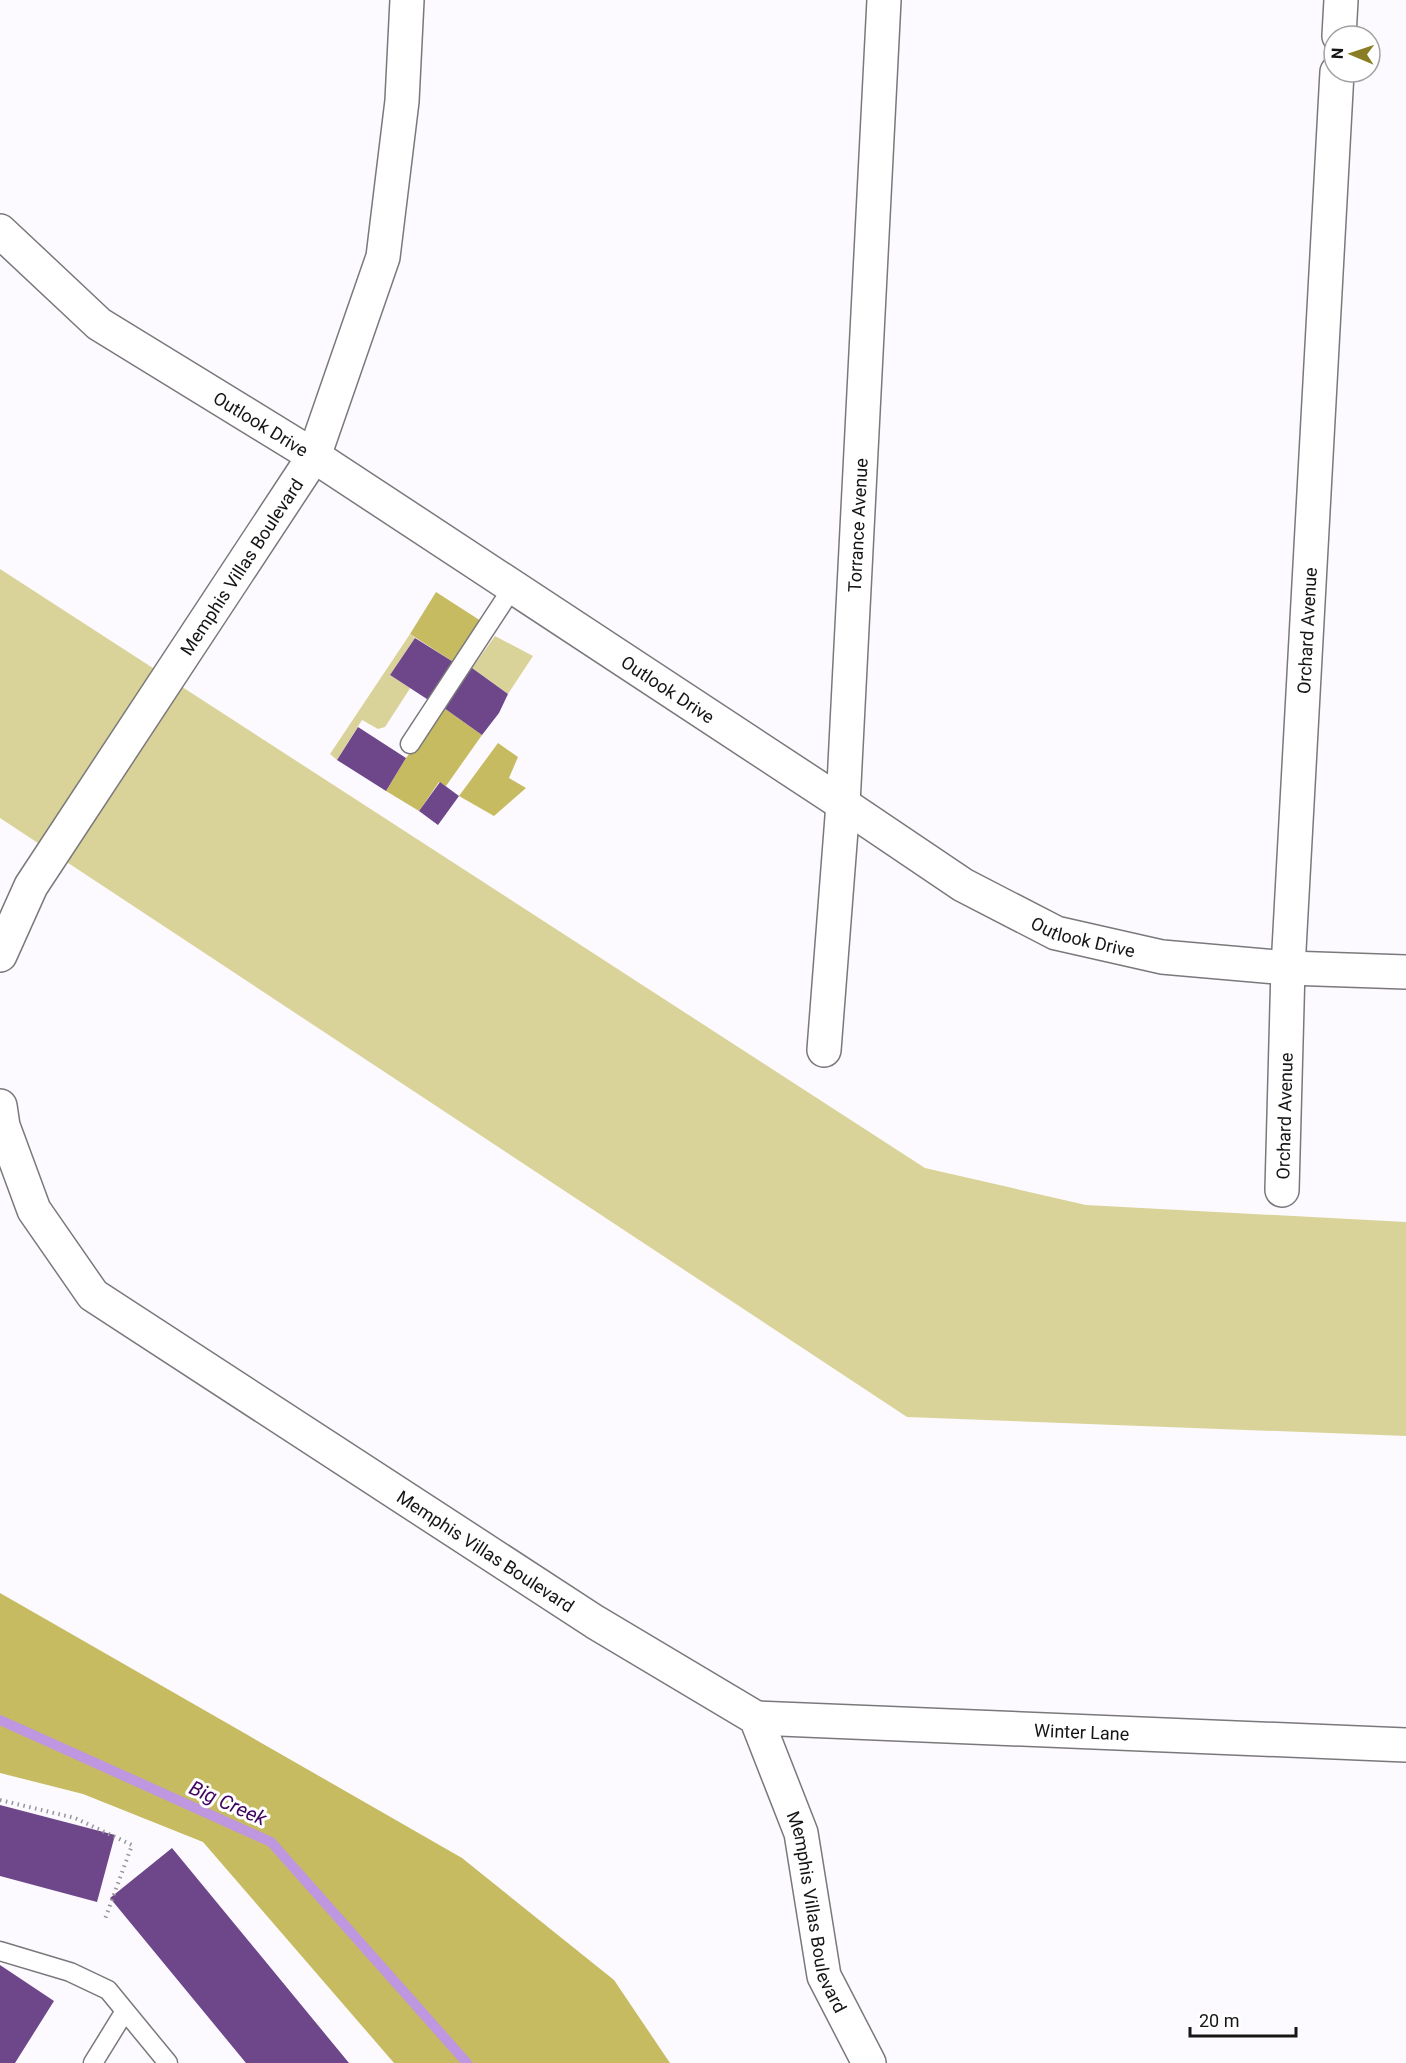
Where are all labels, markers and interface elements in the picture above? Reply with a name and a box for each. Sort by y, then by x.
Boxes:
north arrow [1322,24,1382,84]
text: N [1328,48,1347,59]
street label: Outlook Drive [210,387,312,460]
street label: Torrance Avenue [843,458,871,593]
street label: Memphis Villas Boulevard [175,474,307,659]
street label: Orchard Avenue [1293,567,1320,695]
street label: Outlook Drive [618,651,719,727]
street label: Outlook Drive [1028,912,1137,961]
street label: Orchard Avenue [1272,1052,1296,1180]
street label: Memphis Villas Boulevard [393,1486,578,1616]
street label: Winter Lane [1034,1719,1130,1744]
water label: Big Creek [186,1775,271,1831]
street label: Memphis Villas Boulevard [783,1808,851,2016]
scale bar [1190,2000,1296,2038]
text: 20 m [1199,2010,1239,2031]

